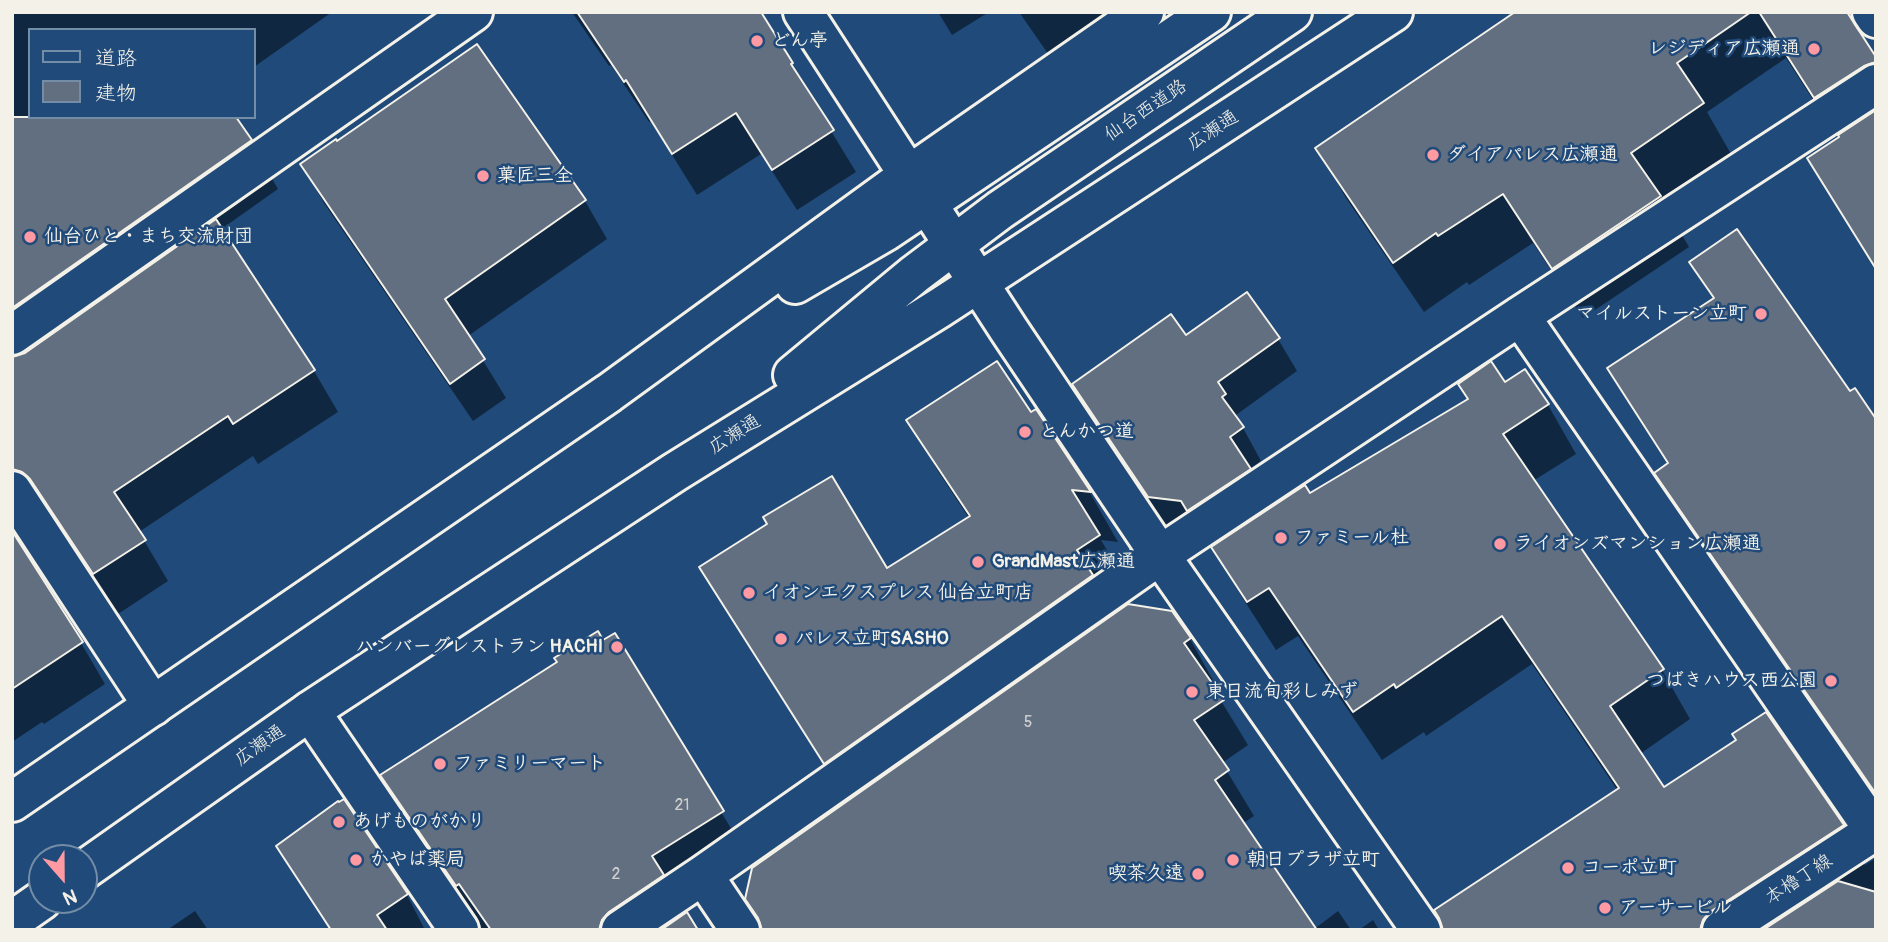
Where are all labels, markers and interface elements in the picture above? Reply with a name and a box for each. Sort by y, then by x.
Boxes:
legend [28,28,256,119]
place label: どん亭 [771,30,828,52]
marker: どん亭 [749,33,765,49]
place label: レジディア広瀬通 [1648,38,1800,60]
marker: レジディア広瀬通 [1806,41,1822,57]
text: 道路 [95,45,137,72]
street label: 仙台西道路 [1100,75,1192,147]
text: 建物 [95,80,137,107]
street label: 広瀬通 [1183,106,1243,156]
place label: ダイアパレス広瀬通 [1447,144,1618,166]
marker: ダイアパレス広瀬通 [1425,147,1441,163]
place label: 菓匠三全 [497,165,573,187]
marker: 菓匠三全 [475,168,491,184]
place label: 仙台ひと・まち交流財団 [44,226,253,248]
marker: 仙台ひと・まち交流財団 [22,229,38,245]
place label: マイルストーン立町 [1576,303,1747,325]
marker: マイルストーン立町 [1753,306,1769,322]
street label: 広瀬通 [705,410,765,460]
place label: とんかつ道 [1039,421,1134,443]
marker: とんかつ道 [1017,424,1033,440]
place label: ファミール杜 [1295,527,1409,549]
marker: ファミール杜 [1273,530,1289,546]
place label: ライオンズマンション広瀬通 [1514,533,1761,555]
marker: ライオンズマンション広瀬通 [1492,536,1508,552]
place label: GrandMast広瀬通 [992,551,1135,573]
marker: GrandMast広瀬通 [970,554,986,570]
place label: イオンエクスプレス 仙台立町店 [763,582,1033,604]
marker: イオンエクスプレス 仙台立町店 [741,585,757,601]
place label: パレス立町SASHO [795,628,949,650]
marker: パレス立町SASHO [773,631,789,647]
place label: ハンバーグレストラン HACHI [355,636,603,658]
marker: ハンバーグレストラン HACHI [609,639,625,655]
place label: つばきハウス西公園 [1646,670,1817,692]
marker: つばきハウス西公園 [1823,673,1839,689]
place label: 東日流旬彩しみず [1206,681,1358,703]
marker: 東日流旬彩しみず [1184,684,1200,700]
house number: 5 [1024,713,1032,733]
street label: 広瀬通 [230,720,290,772]
place label: ファミリーマート [454,753,606,775]
marker: ファミリーマート [432,756,448,772]
house number: 21 [674,796,690,816]
place label: あげものがかり [353,811,486,833]
marker: あげものがかり [331,814,347,830]
north arrow [28,844,98,914]
place label: かやば薬局 [370,849,465,871]
place label: 朝日プラザ立町 [1247,849,1380,871]
street label: 本櫓丁線 [1761,850,1837,910]
marker: かやば薬局 [348,852,364,868]
marker: 朝日プラザ立町 [1225,852,1241,868]
place label: コーポ立町 [1582,857,1677,879]
marker: コーポ立町 [1560,860,1576,876]
place label: 喫茶久遠 [1108,863,1184,885]
house number: 2 [612,865,620,885]
marker: 喫茶久遠 [1190,866,1206,882]
text: N [60,883,80,910]
place label: アーサービル [1619,897,1732,919]
marker: アーサービル [1597,900,1613,916]

